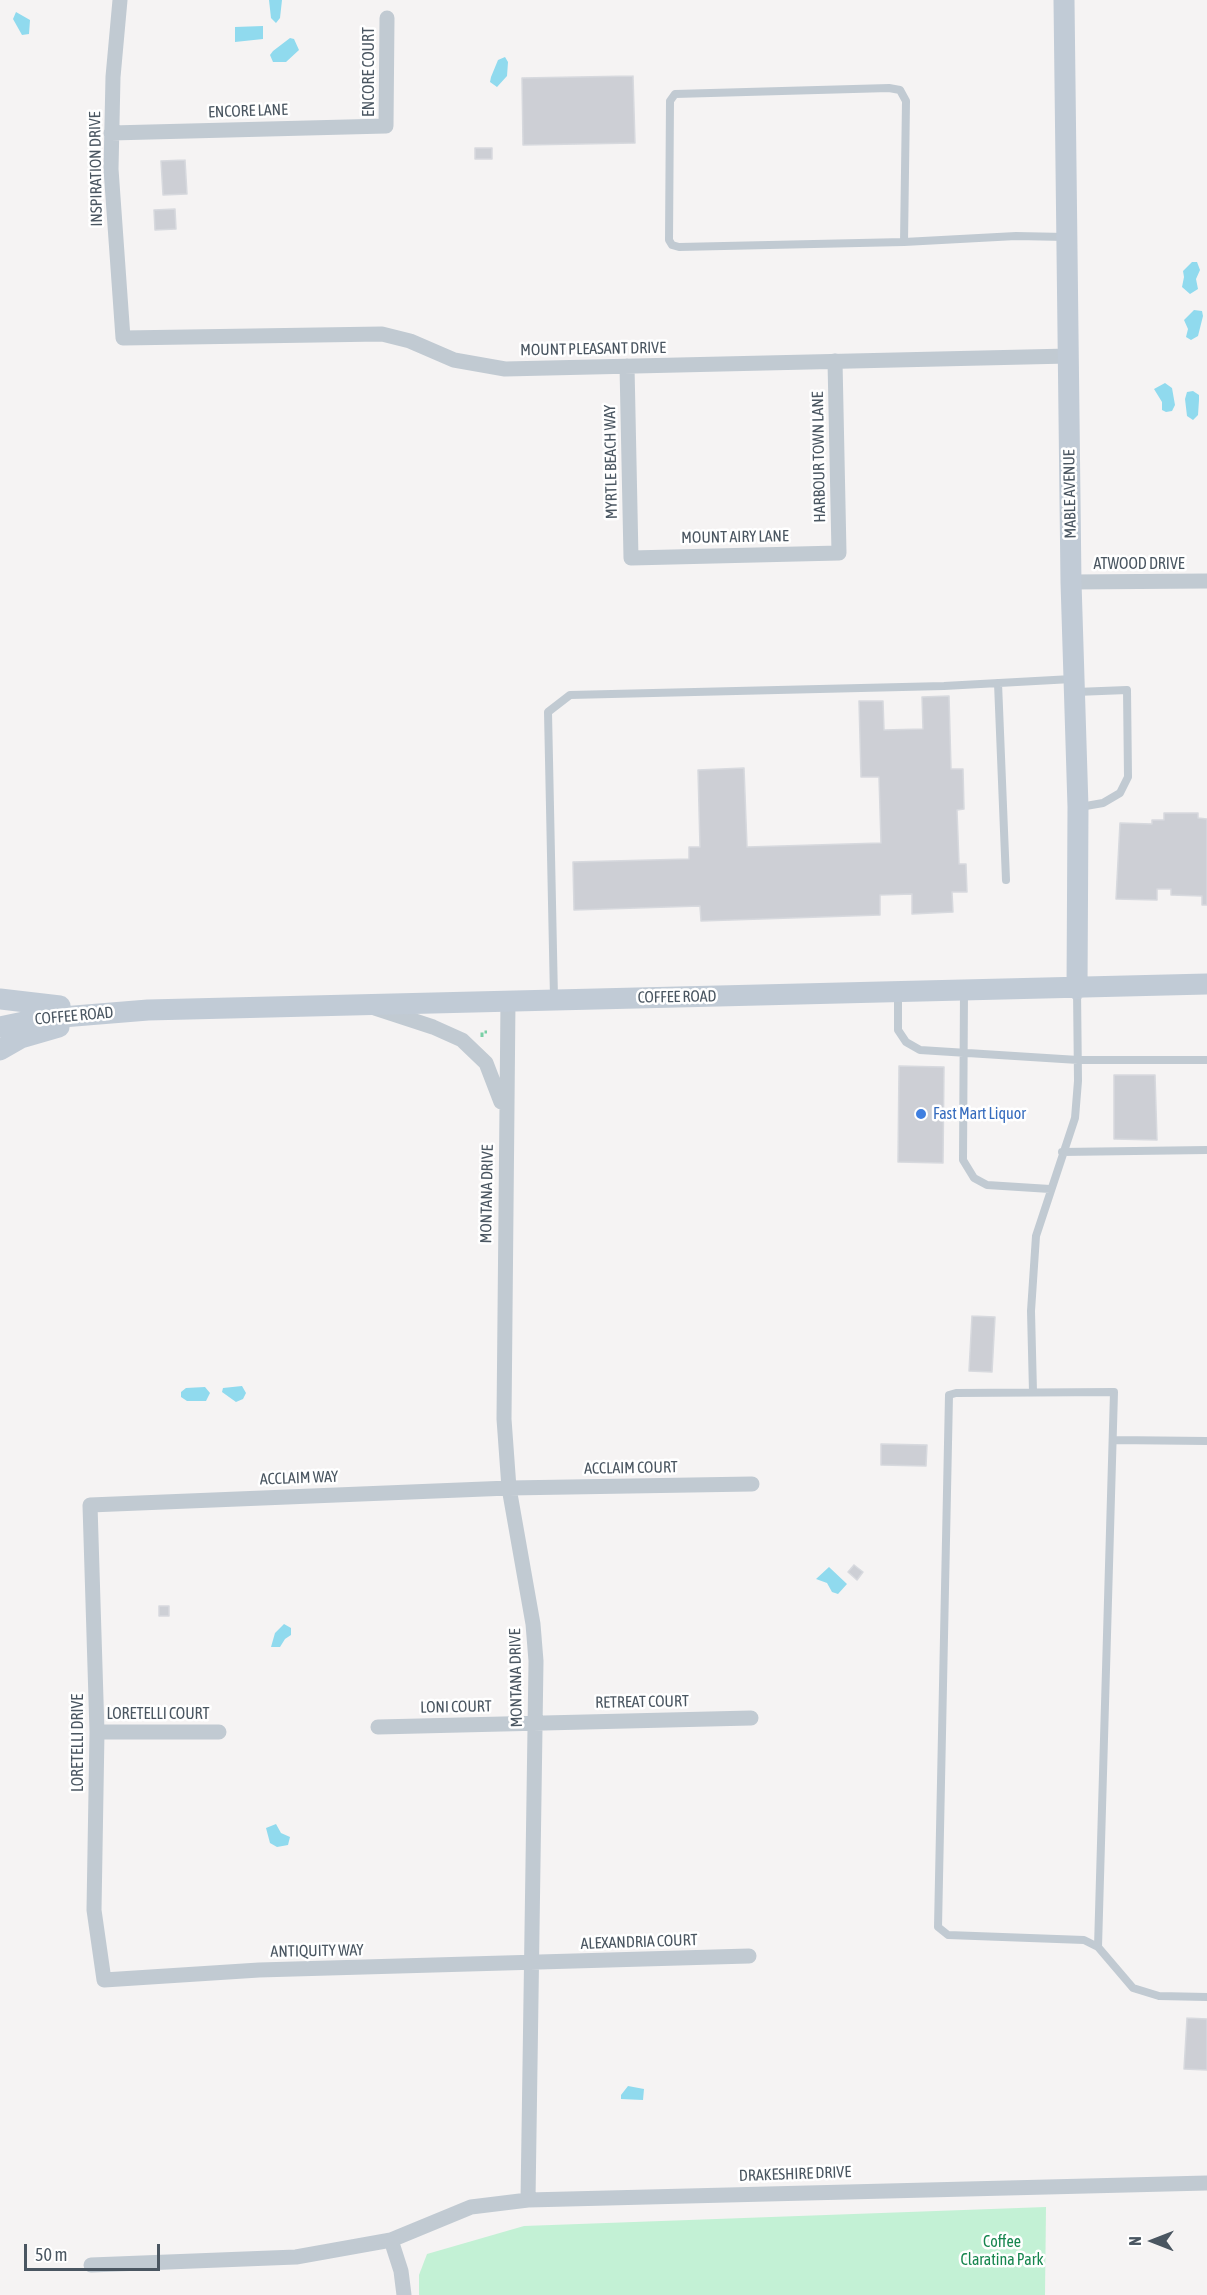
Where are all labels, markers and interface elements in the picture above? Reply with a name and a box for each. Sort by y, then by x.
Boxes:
street label: ENCORE COURT [359,27,379,117]
street label: ENCORE LANE [208,100,288,122]
street label: INSPIRATION DRIVE [85,111,107,227]
street label: MOUNT PLEASANT DRIVE [520,338,666,360]
street label: HARBOUR TOWN LANE [808,391,830,523]
street label: MYRTLE BEACH WAY [600,405,622,519]
street label: MABLE AVENUE [1060,449,1080,539]
street label: MOUNT AIRY LANE [681,526,789,548]
street label: ATWOOD DRIVE [1093,554,1185,574]
street label: COFFEE ROAD [637,987,717,1007]
street label: COFFEE ROAD [34,1003,114,1029]
place label: Fast Mart Liquor [933,1104,1026,1124]
marker: Fast Mart Liquor [914,1107,928,1121]
street label: MONTANA DRIVE [477,1144,497,1244]
street label: ACCLAIM COURT [584,1458,678,1478]
street label: ACCLAIM WAY [259,1467,339,1489]
street label: MONTANA DRIVE [506,1628,526,1728]
street label: RETREAT COURT [595,1692,689,1712]
street label: LORETELLI DRIVE [68,1694,88,1792]
street label: LONI COURT [420,1697,492,1717]
street label: LORETELLI COURT [106,1704,210,1724]
street label: ALEXANDRIA COURT [580,1930,698,1954]
street label: ANTIQUITY WAY [270,1941,364,1961]
street label: DRAKESHIRE DRIVE [739,2162,851,2186]
north arrow [1123,2211,1183,2271]
scale bar [27,2232,164,2270]
park label: Coffee Claratina Park [960,2232,1044,2270]
text: N [1126,2236,1144,2246]
text: 50 m [35,2244,67,2265]

